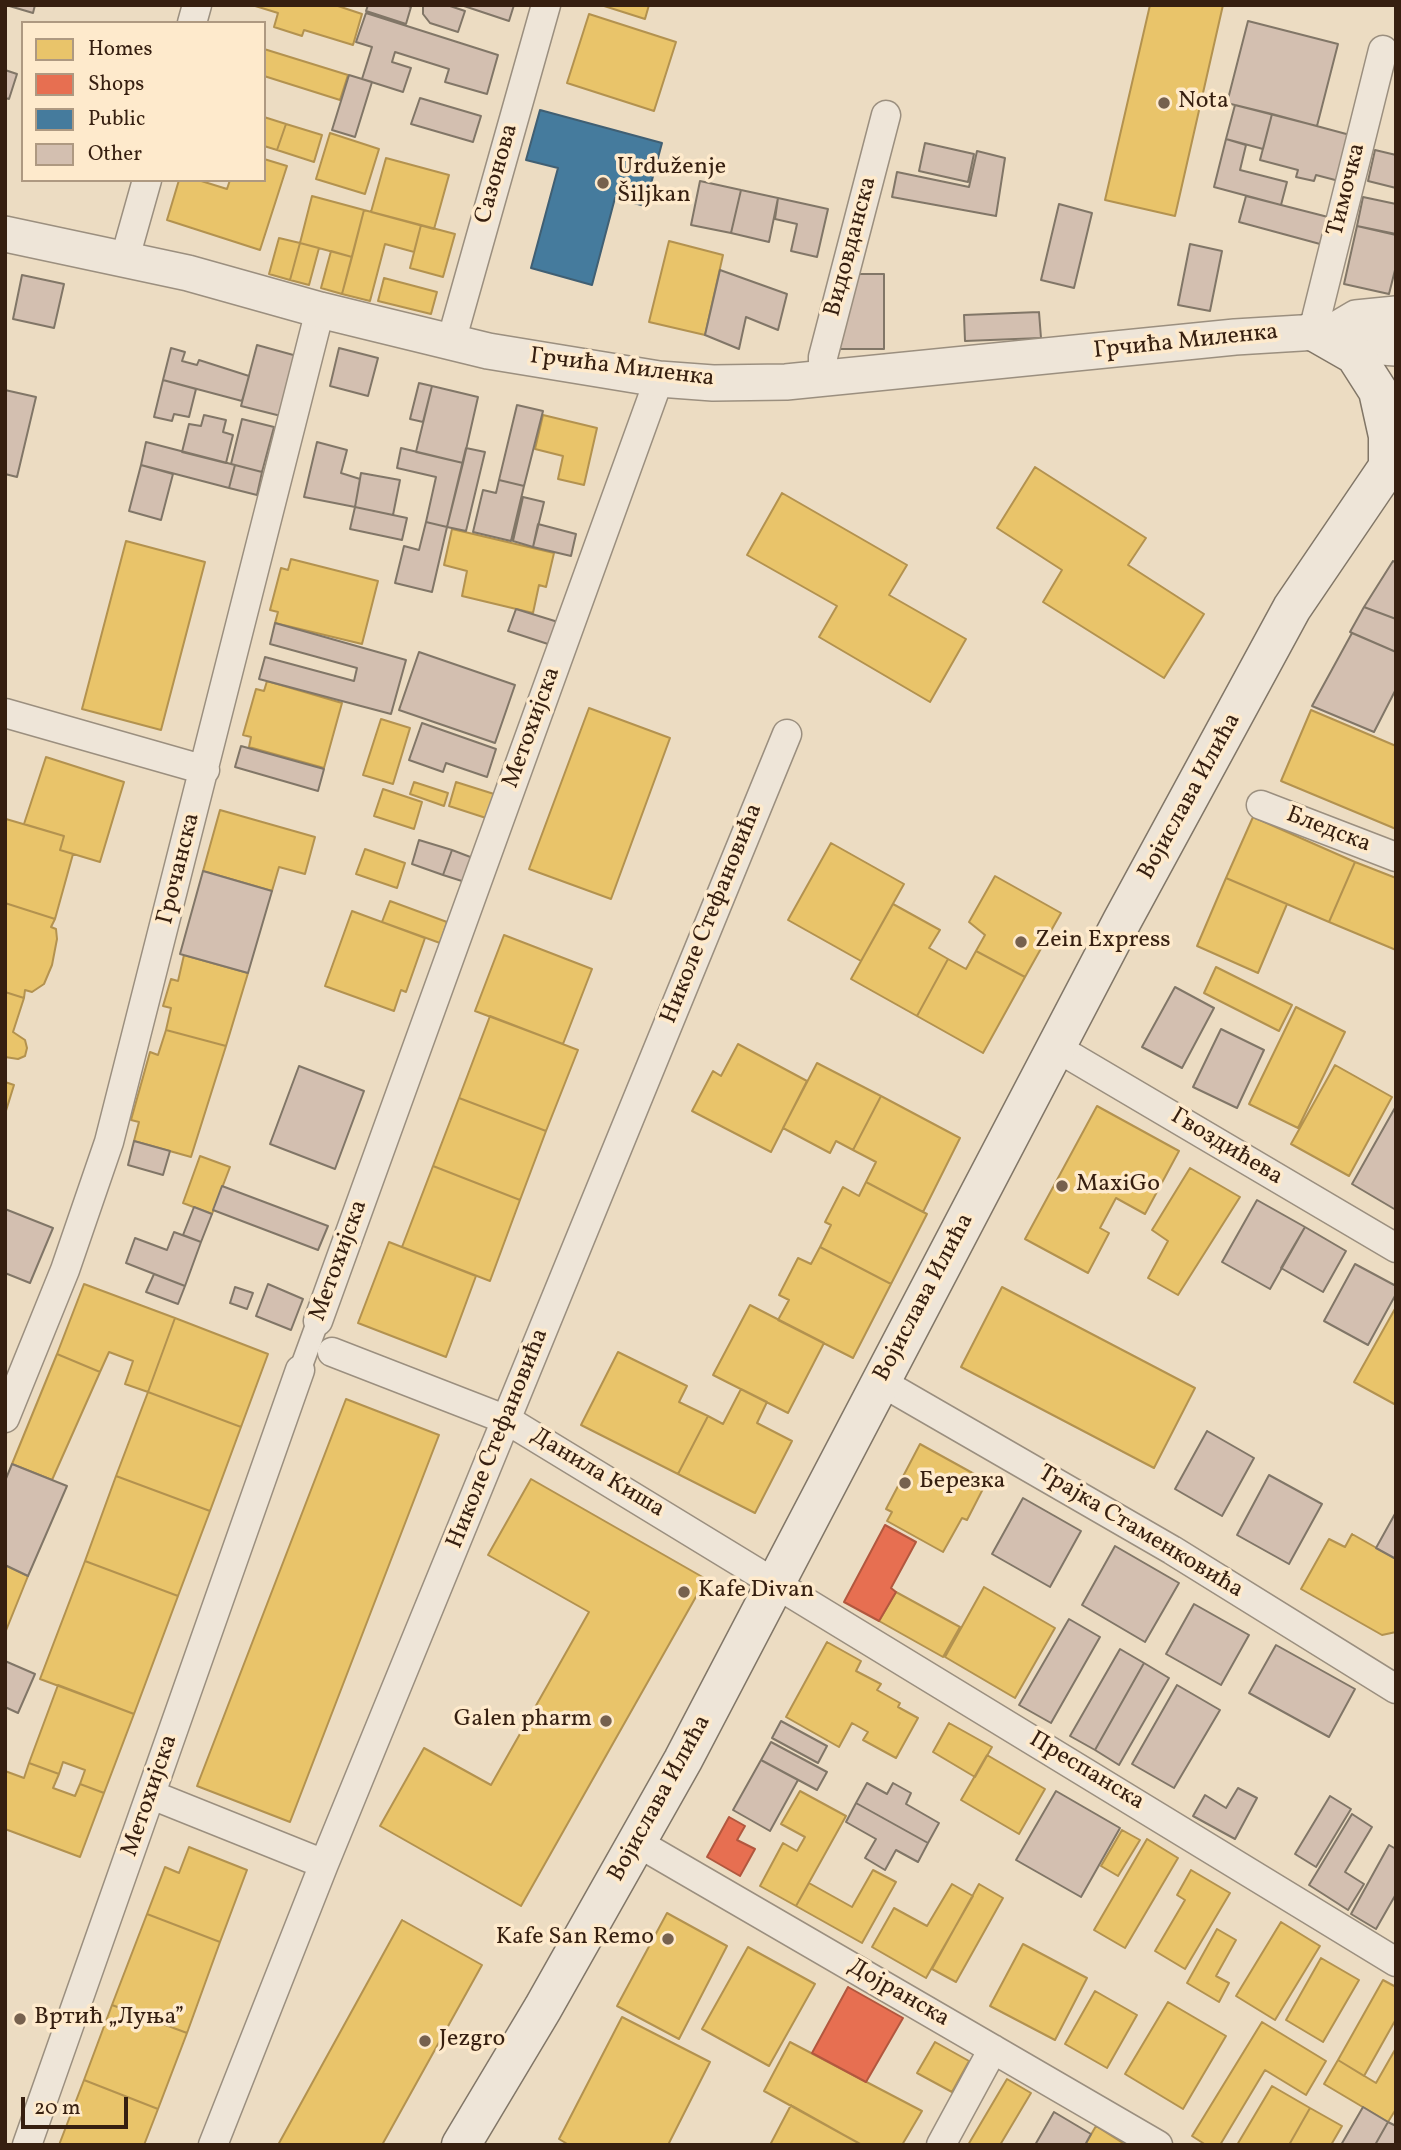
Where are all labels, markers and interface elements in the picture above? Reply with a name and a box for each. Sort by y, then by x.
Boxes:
legend [21,21,266,182]
text: Homes [88,35,153,64]
text: Shops [88,70,144,99]
place label: Nota [1178,89,1229,117]
marker: Nota [1156,95,1172,111]
text: Public [88,105,145,134]
street label: Сазонова [470,121,526,227]
text: Other [88,140,142,169]
street label: Тимочка [1323,141,1373,239]
place label: Urduženje Šiljkan [617,155,726,211]
street label: Видовданска [819,174,885,320]
marker: Urduženje Šiljkan [595,175,611,191]
street label: Грчића Миленка [1092,319,1280,367]
street label: Грчића Миленка [528,343,716,395]
street label: Метохијска [498,663,568,793]
street label: Војислава Илића [1133,709,1249,885]
street label: Николе Стефановића [656,800,770,1028]
street label: Бледска [1282,802,1374,860]
street label: Грочанска [152,810,208,928]
place label: Zein Express [1035,928,1171,956]
marker: Zein Express [1013,934,1029,950]
street label: Гвоздићева [1165,1103,1287,1193]
place label: MaxiGo [1076,1172,1160,1200]
marker: MaxiGo [1054,1178,1070,1194]
street label: Метохијска [305,1196,375,1326]
street label: Војислава Илића [869,1209,981,1387]
street label: Николе Стефановића [442,1325,556,1553]
street label: Данила Киша [525,1423,669,1525]
street label: Трајка Стаменковића [1032,1460,1248,1606]
place label: Березка [919,1469,1005,1497]
marker: Березка [897,1475,913,1491]
place label: Kafe Divan [698,1578,814,1606]
marker: Kafe Divan [676,1584,692,1600]
place label: Galen pharm [454,1707,592,1735]
street label: Војислава Илића [603,1711,719,1887]
marker: Galen pharm [598,1713,614,1729]
street label: Преспанска [1023,1726,1149,1818]
street label: Метохијска [117,1731,185,1861]
place label: Kafe San Remo [496,1925,654,1953]
marker: Kafe San Remo [660,1931,676,1947]
street label: Дојранска [842,1953,954,2035]
place label: Вртић „Луња” [34,2005,184,2033]
marker: Вртић „Луња” [12,2011,28,2027]
place label: Jezgro [439,2027,505,2055]
marker: Jezgro [417,2033,433,2049]
scale bar [24,2084,131,2128]
text: 20 m [34,2094,80,2123]

